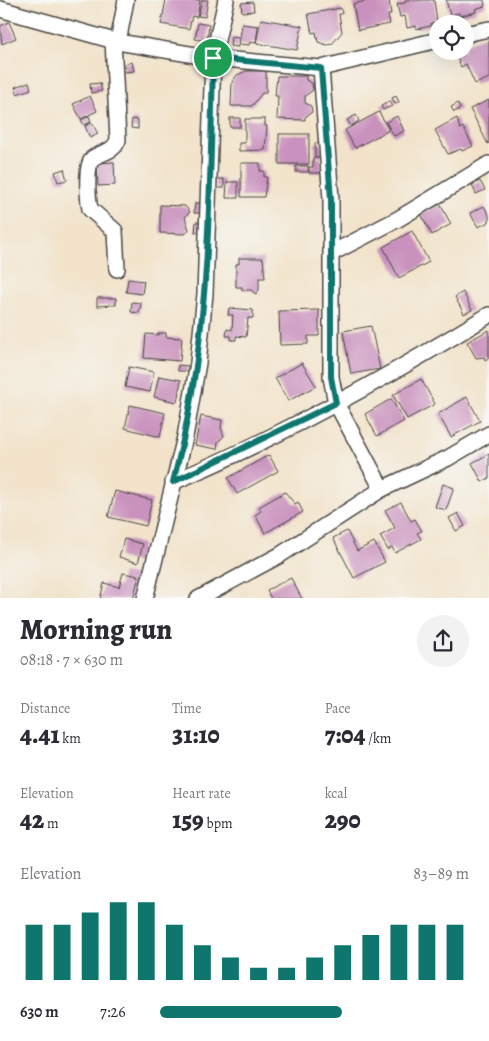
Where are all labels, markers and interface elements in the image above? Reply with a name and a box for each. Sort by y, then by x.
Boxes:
map controls [429,15,474,60]
button: locate [429,15,474,60]
pin [192,37,234,79]
icon: arrive [199,44,227,72]
text: Morning run [20,611,172,649]
button: share [417,615,469,667]
text: 08:18 · 7 × 630 m [20,649,123,671]
text: Distance [20,699,70,718]
text: Time [172,699,201,718]
text: Pace [325,699,351,718]
text: 4.41 [20,718,60,752]
text: 31:10 [172,718,220,752]
text: 7:04 [325,718,366,752]
text: km [60,729,81,748]
text: /km [366,729,392,748]
text: Elevation [20,784,74,803]
text: Heart rate [172,784,231,803]
text: kcal [325,784,347,803]
text: 42 [20,803,44,837]
text: 159 [172,803,204,837]
text: 290 [325,803,361,837]
text: m [44,814,59,833]
text: bpm [204,814,233,833]
text: Elevation [20,863,81,885]
text: 83–89 m [413,863,469,885]
text: 630 m [20,1001,59,1023]
text: 7:26 [100,1001,126,1023]

